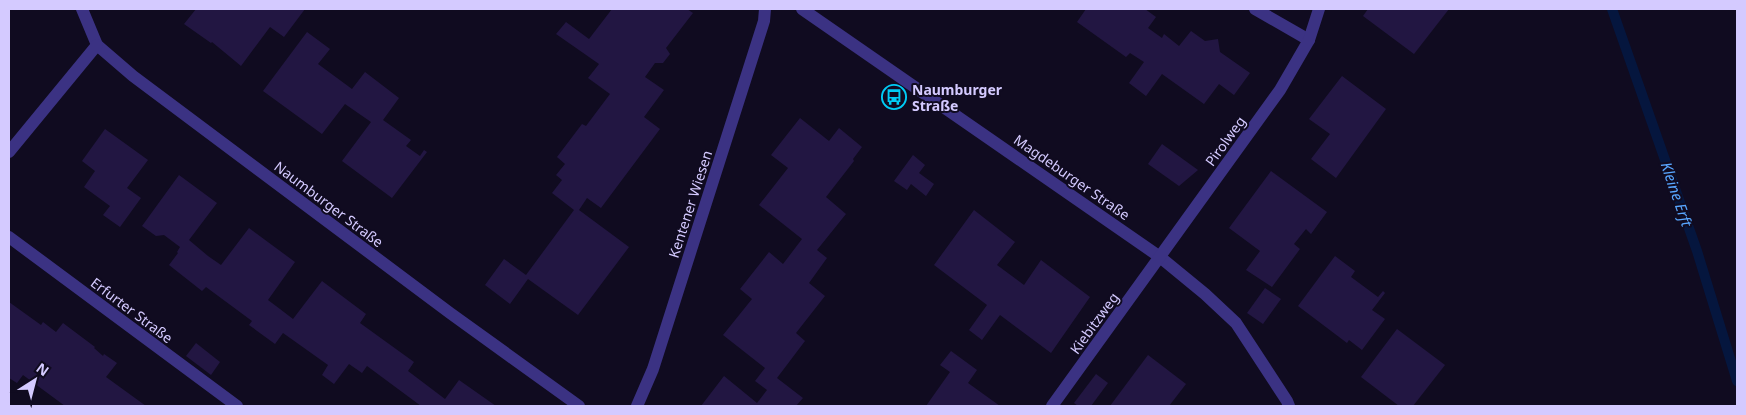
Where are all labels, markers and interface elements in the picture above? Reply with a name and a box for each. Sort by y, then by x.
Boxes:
place label: Naumburger Straße [912,80,1003,115]
bus stop icon: Naumburger Straße [881,84,907,110]
street label: Pirolweg [1201,112,1249,170]
street label: Magdeburger Straße [1010,130,1134,224]
street label: Kentener Wiesen [664,148,716,260]
street label: Naumburger Straße [271,157,387,251]
water label: Kleine Erft [1657,159,1698,230]
street label: Erfurter Straße [87,273,177,347]
street label: Kiebitzweg [1065,288,1123,358]
north arrow [10,355,60,405]
text: N [33,358,53,380]

